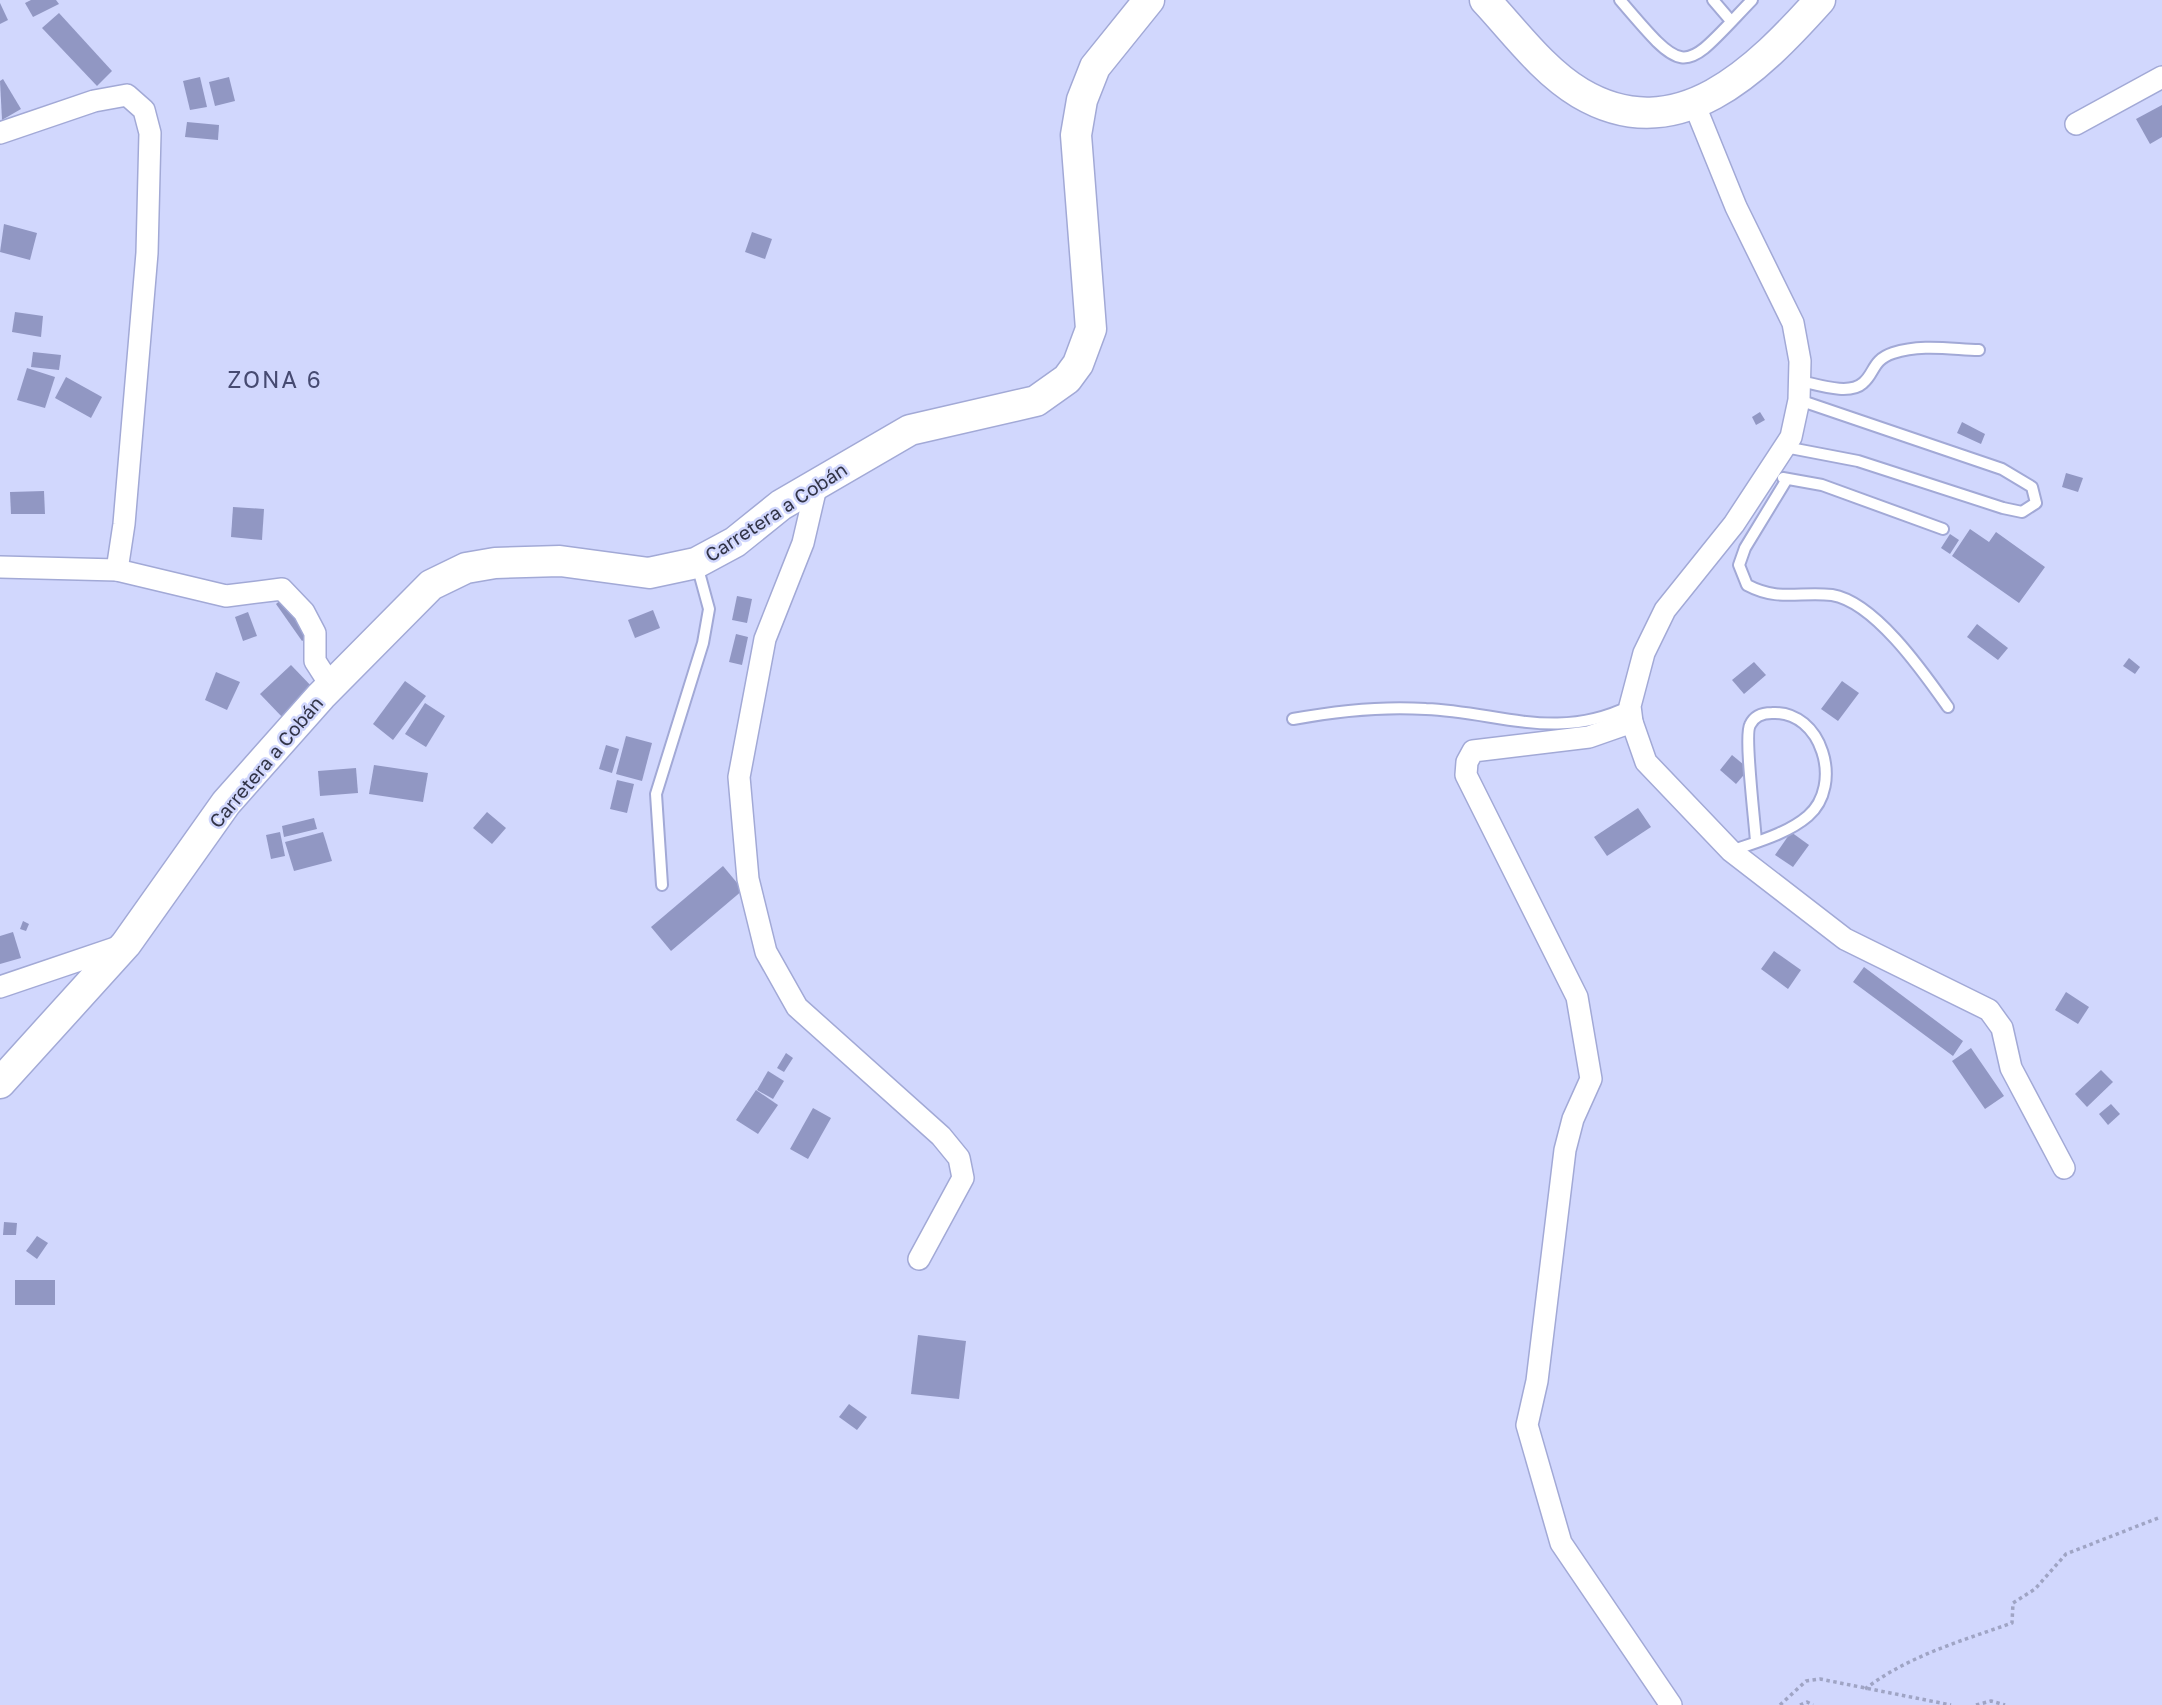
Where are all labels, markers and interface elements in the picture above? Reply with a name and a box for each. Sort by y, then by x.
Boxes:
district label: ZONA 6 [227,365,323,393]
street label: Carretera a Cobán [700,457,851,566]
street label: Carretera a Cobán [204,691,327,832]

